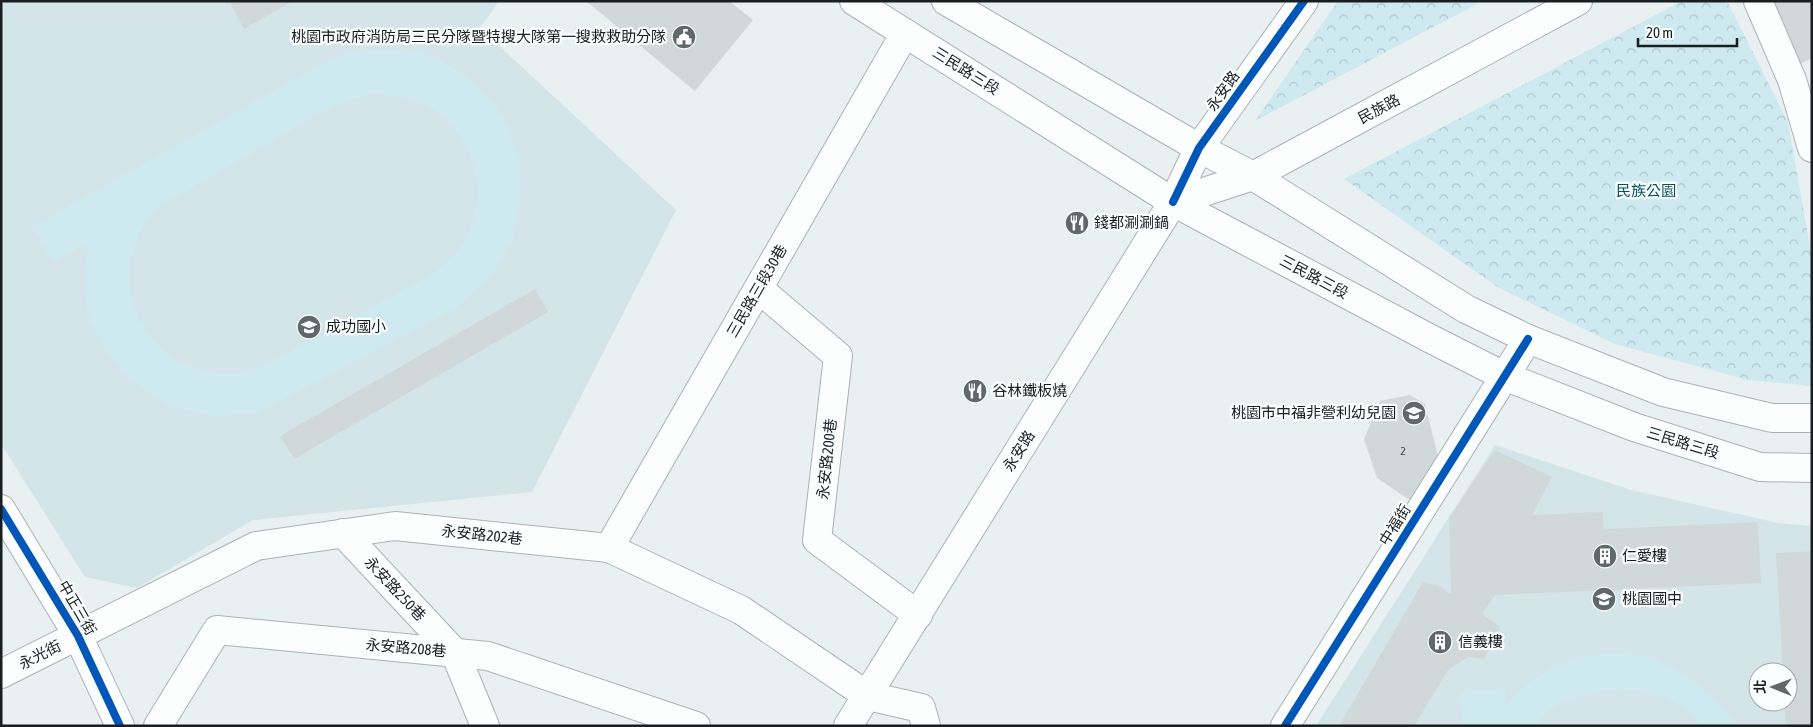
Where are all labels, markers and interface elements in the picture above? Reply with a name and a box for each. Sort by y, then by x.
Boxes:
scale bar [1638,15,1737,47]
public building icon: 桃園市政府消防局三民分隊暨特搜大隊第一搜救救助分隊 [671,24,697,50]
text: 20 m [1646,24,1673,41]
place label: 桃園市政府消防局三民分隊暨特搜大隊第一搜救救助分隊 [291,28,666,45]
street label: 三民路三段 [930,43,1003,98]
street label: 永安路 [1203,67,1242,114]
street label: 民族路 [1355,90,1403,127]
park label: 民族公園 [1616,182,1676,199]
restaurant icon: 錢都涮涮鍋 [1064,210,1090,236]
place label: 錢都涮涮鍋 [1094,214,1169,231]
street label: 三民路三段30巷 [723,241,790,340]
street label: 三民路三段 [1277,251,1351,302]
school or university icon: 成功國小 [296,314,322,340]
place label: 成功國小 [326,318,386,335]
restaurant icon: 谷林鐵板燒 [962,378,988,404]
place label: 谷林鐵板燒 [992,382,1067,399]
school or university icon: 桃園市中福非營利幼兒園 [1401,400,1427,426]
place label: 桃園市中福非營利幼兒園 [1231,404,1396,421]
street label: 永安路200巷 [814,418,839,500]
street label: 三民路三段 [1645,423,1722,462]
street label: 永安路 [999,427,1038,474]
house number: 2 [1400,444,1406,458]
street label: 中福街 [1375,501,1414,548]
street label: 永安路202巷 [441,522,523,547]
building icon: 仁愛樓 [1592,543,1618,569]
place label: 仁愛樓 [1622,547,1667,564]
street label: 永安路250巷 [361,553,429,624]
street label: 中正三街 [55,578,100,638]
school or university icon: 桃園國中 [1591,586,1617,612]
place label: 桃園國中 [1622,590,1682,607]
building icon: 信義樓 [1427,629,1453,655]
place label: 信義樓 [1458,633,1503,650]
street label: 永安路208巷 [365,635,447,660]
street label: 永光街 [16,637,64,672]
north arrow [1748,662,1798,712]
text: 北 [1752,680,1768,694]

